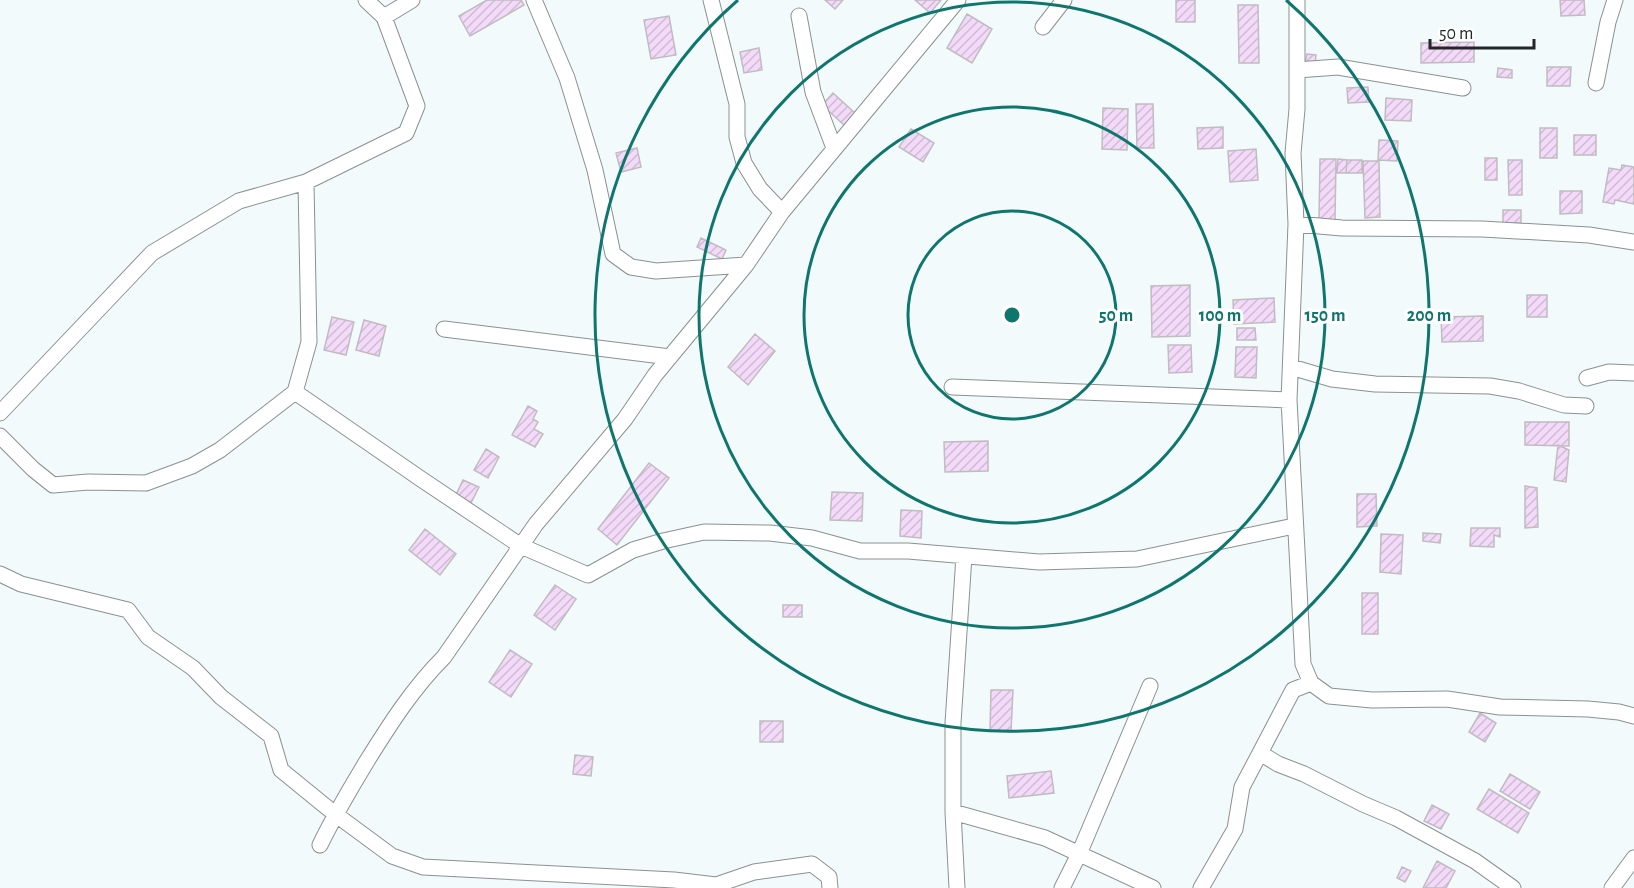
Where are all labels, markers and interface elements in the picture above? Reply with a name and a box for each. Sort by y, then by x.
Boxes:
scale bar [1430,12,1534,50]
text: 50 m [1439,25,1473,43]
centre of rings [1002,305,1022,325]
text: 50 m [1099,307,1133,325]
text: 100 m [1199,307,1241,325]
text: 150 m [1305,307,1345,325]
text: 200 m [1407,307,1451,325]

